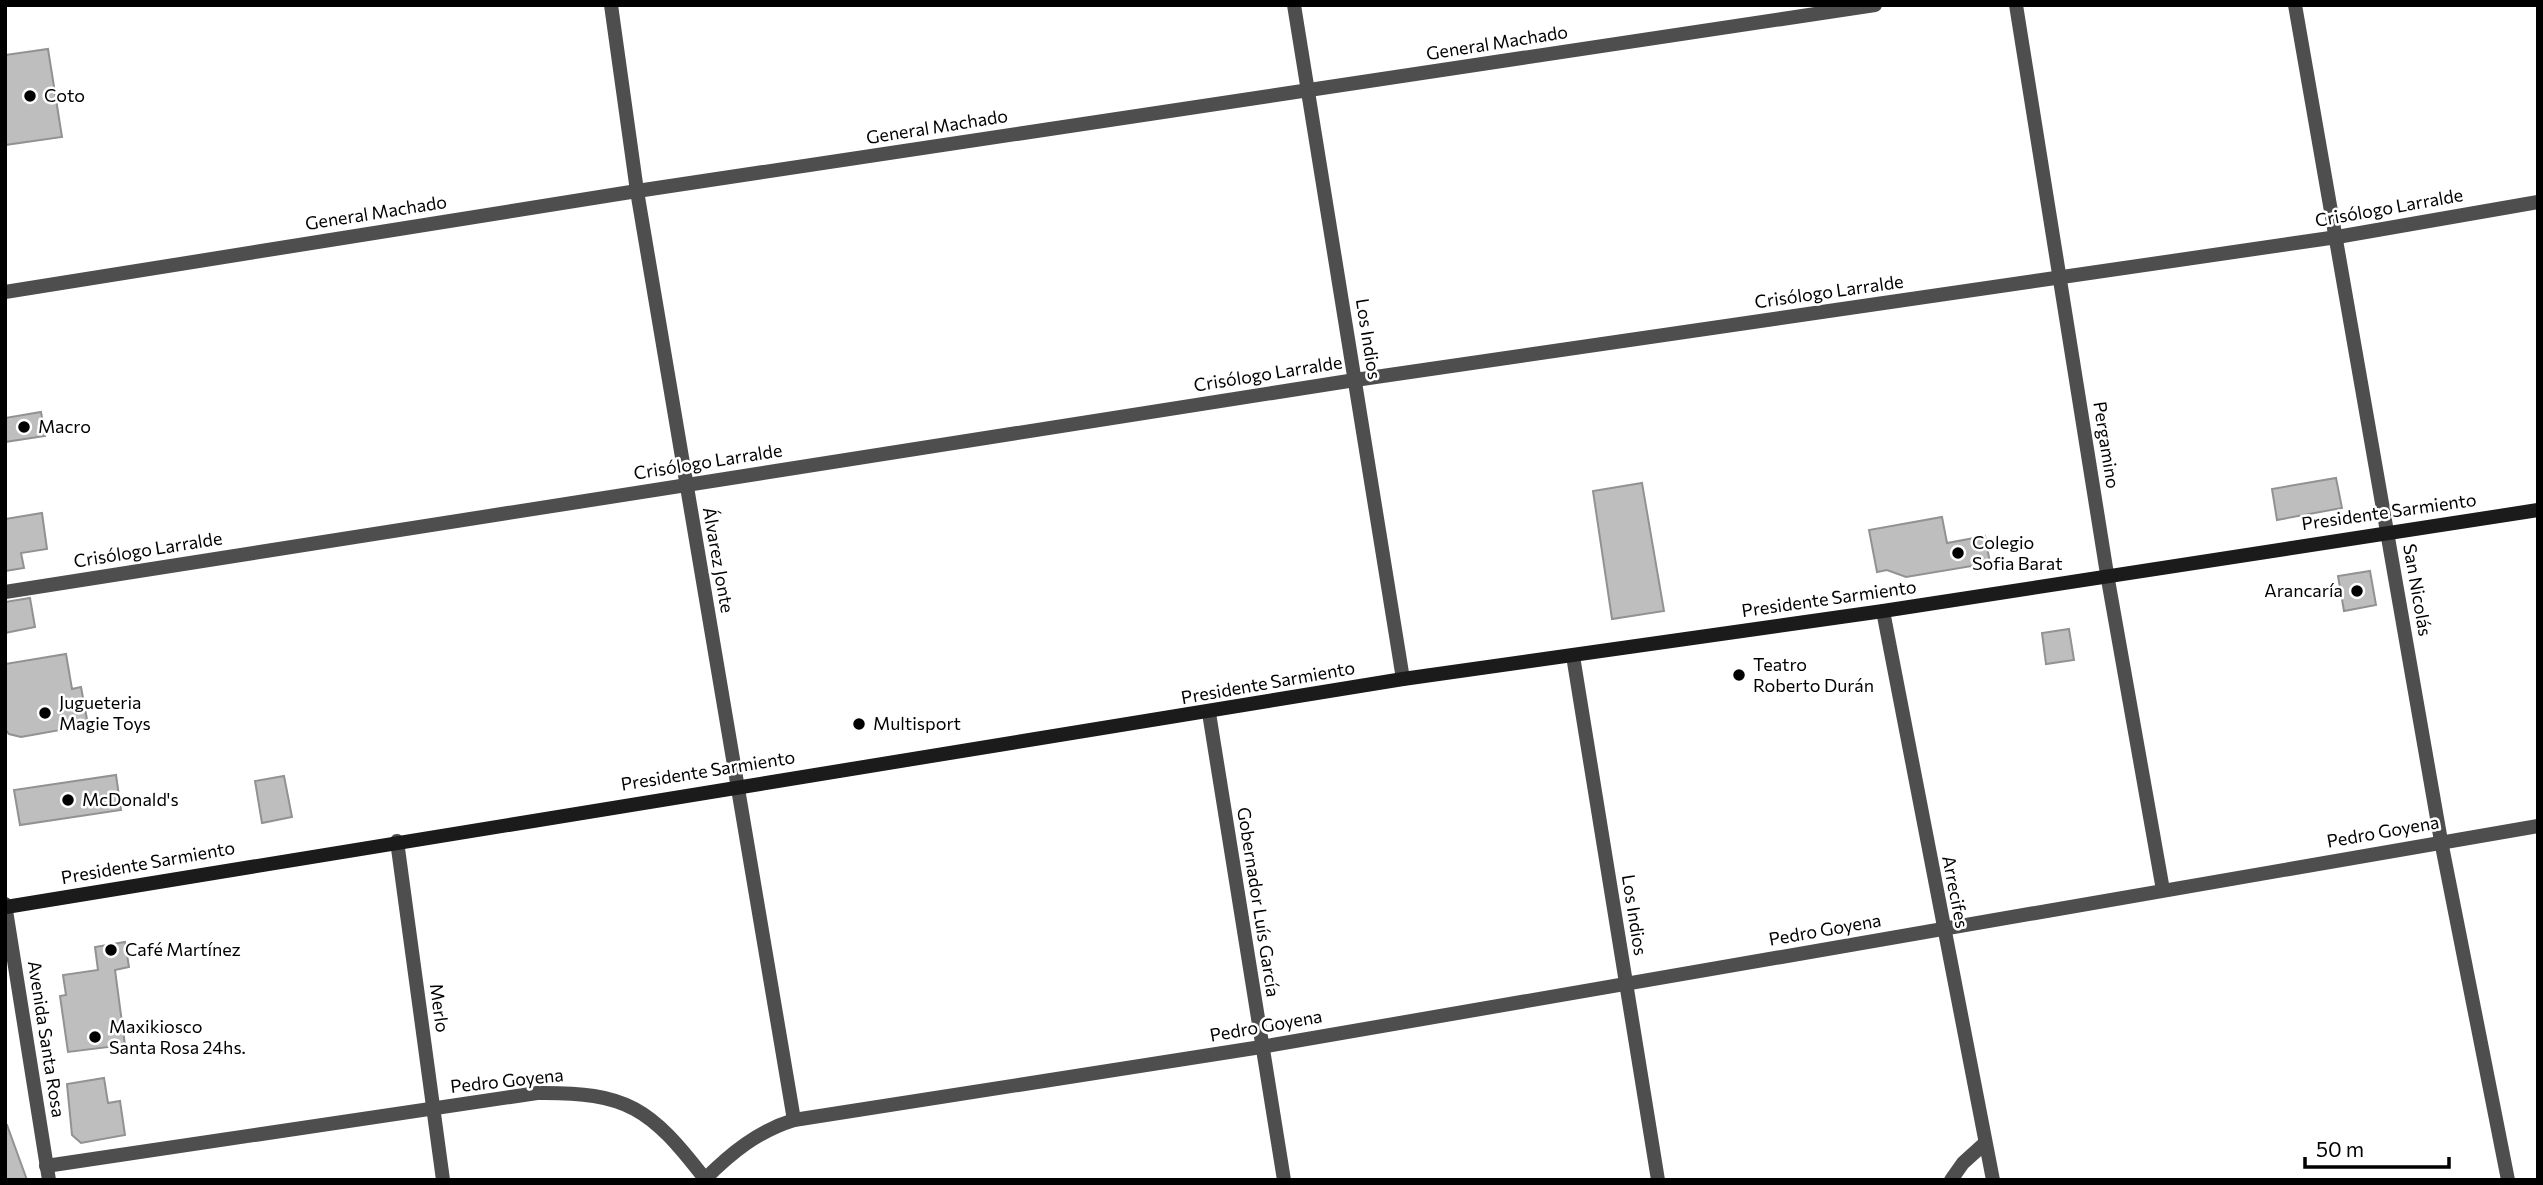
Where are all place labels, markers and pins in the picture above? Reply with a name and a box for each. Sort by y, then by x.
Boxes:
place label: Coto [44,84,85,106]
marker: Coto [22,88,38,104]
place label: Macro [38,415,91,437]
marker: Macro [16,419,32,435]
place label: Colegio Sofia Barat [1972,531,2063,574]
marker: Colegio Sofia Barat [1950,545,1966,561]
place label: Arancaría [2264,579,2343,601]
marker: Arancaría [2349,583,2365,599]
place label: Teatro Roberto Durán [1753,653,1874,696]
marker: Teatro Roberto Durán [1731,667,1747,683]
place label: Jugueteria Magie Toys [59,691,151,734]
marker: Jugueteria Magie Toys [37,705,53,721]
place label: Multisport [873,712,961,734]
marker: Multisport [851,716,867,732]
place label: McDonald's [82,788,179,810]
marker: McDonald's [60,792,76,808]
place label: Café Martínez [125,938,241,960]
marker: Café Martínez [103,942,119,958]
place label: Maxikiosco Santa Rosa 24hs. [109,1015,246,1058]
marker: Maxikiosco Santa Rosa 24hs. [87,1029,103,1045]

